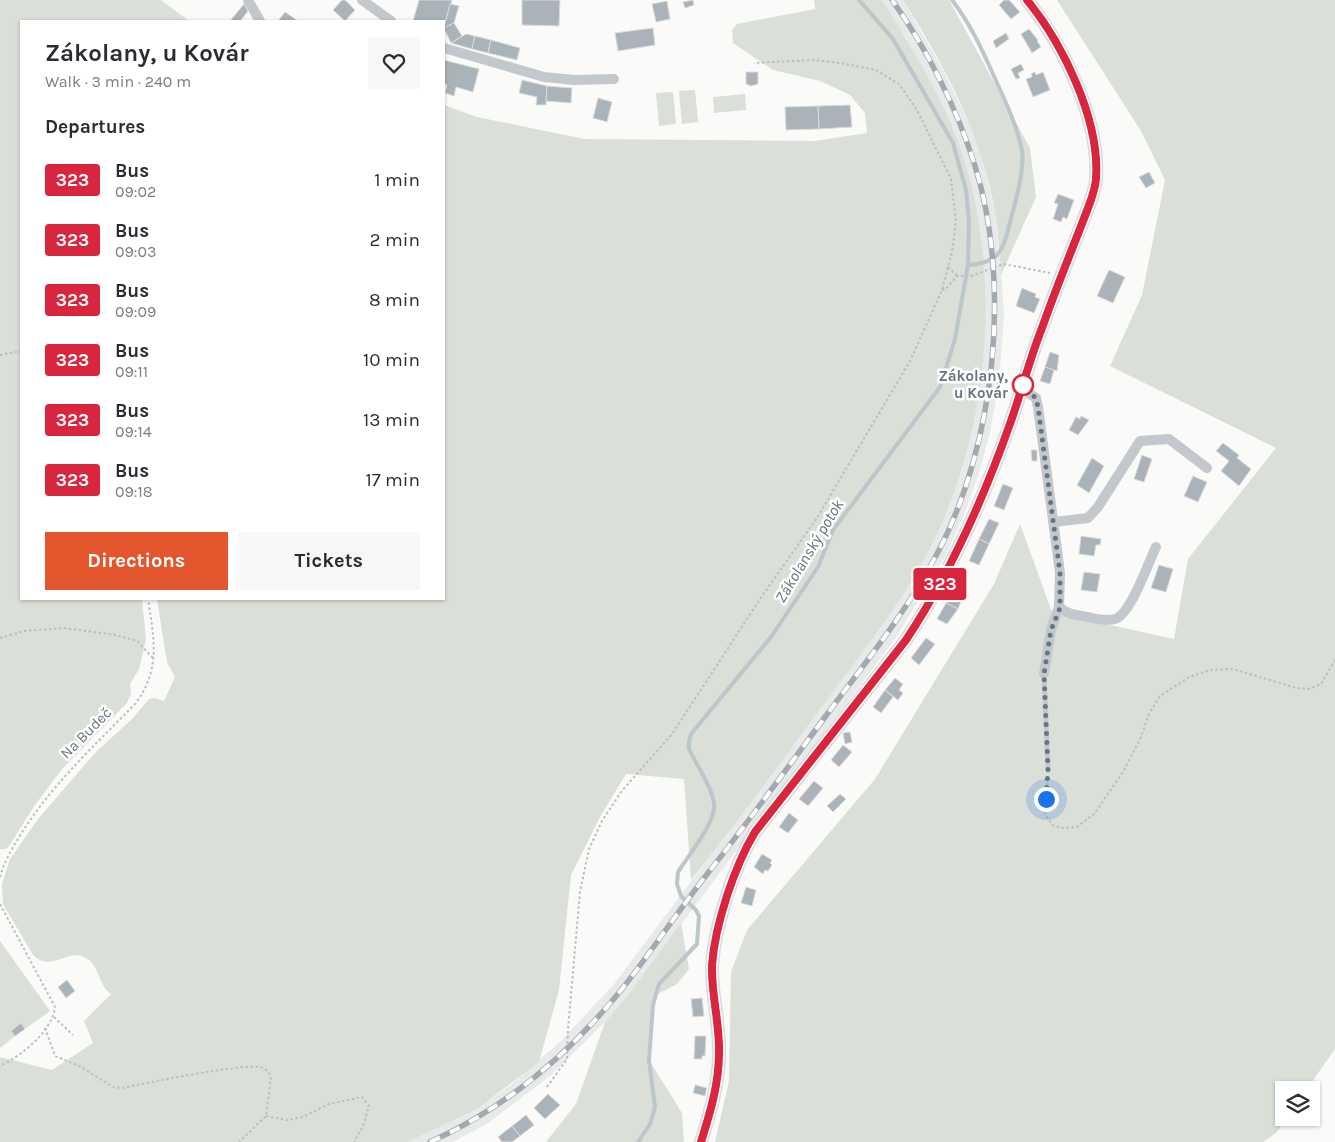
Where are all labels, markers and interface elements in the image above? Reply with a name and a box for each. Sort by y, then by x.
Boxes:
button: heart [368,37,420,89]
text: Zákolany, u Kovár [45,39,249,67]
text: Walk · 3 min · 240 m [45,72,191,91]
text: Departures [45,116,145,138]
text: Bus [115,160,149,182]
text: 323 [56,169,89,191]
text: 1 min [374,169,420,191]
text: 09:02 [115,182,156,201]
text: Bus [115,220,149,242]
text: 323 [56,229,89,251]
text: 2 min [370,229,420,251]
text: 09:03 [115,242,156,261]
text: Bus [115,280,149,302]
text: 323 [56,289,89,311]
text: 8 min [369,289,420,311]
text: 09:09 [115,302,156,321]
text: Bus [115,340,149,362]
text: 323 [56,349,89,371]
text: 10 min [363,349,420,371]
text: 09:11 [115,362,148,381]
place label: Zákolany, u Kovár [938,367,1008,402]
marker: Zákolany, u Kovár [1012,374,1034,396]
text: Bus [115,400,149,422]
text: 323 [56,409,89,431]
text: 13 min [363,409,420,431]
text: 09:14 [115,422,152,441]
text: Bus [115,460,149,482]
text: 323 [56,469,89,491]
text: 17 min [365,469,420,491]
text: 09:18 [115,482,153,501]
water label: Zákolanský potok [771,495,848,606]
button: Directions [45,532,228,590]
button: Tickets [238,532,420,590]
line badge: 323 [911,568,969,600]
text: 323 [923,573,957,595]
street label: Na Budeč [57,704,115,762]
your location [1034,787,1059,812]
map controls [1275,1081,1320,1126]
button: layers [1275,1081,1320,1126]

